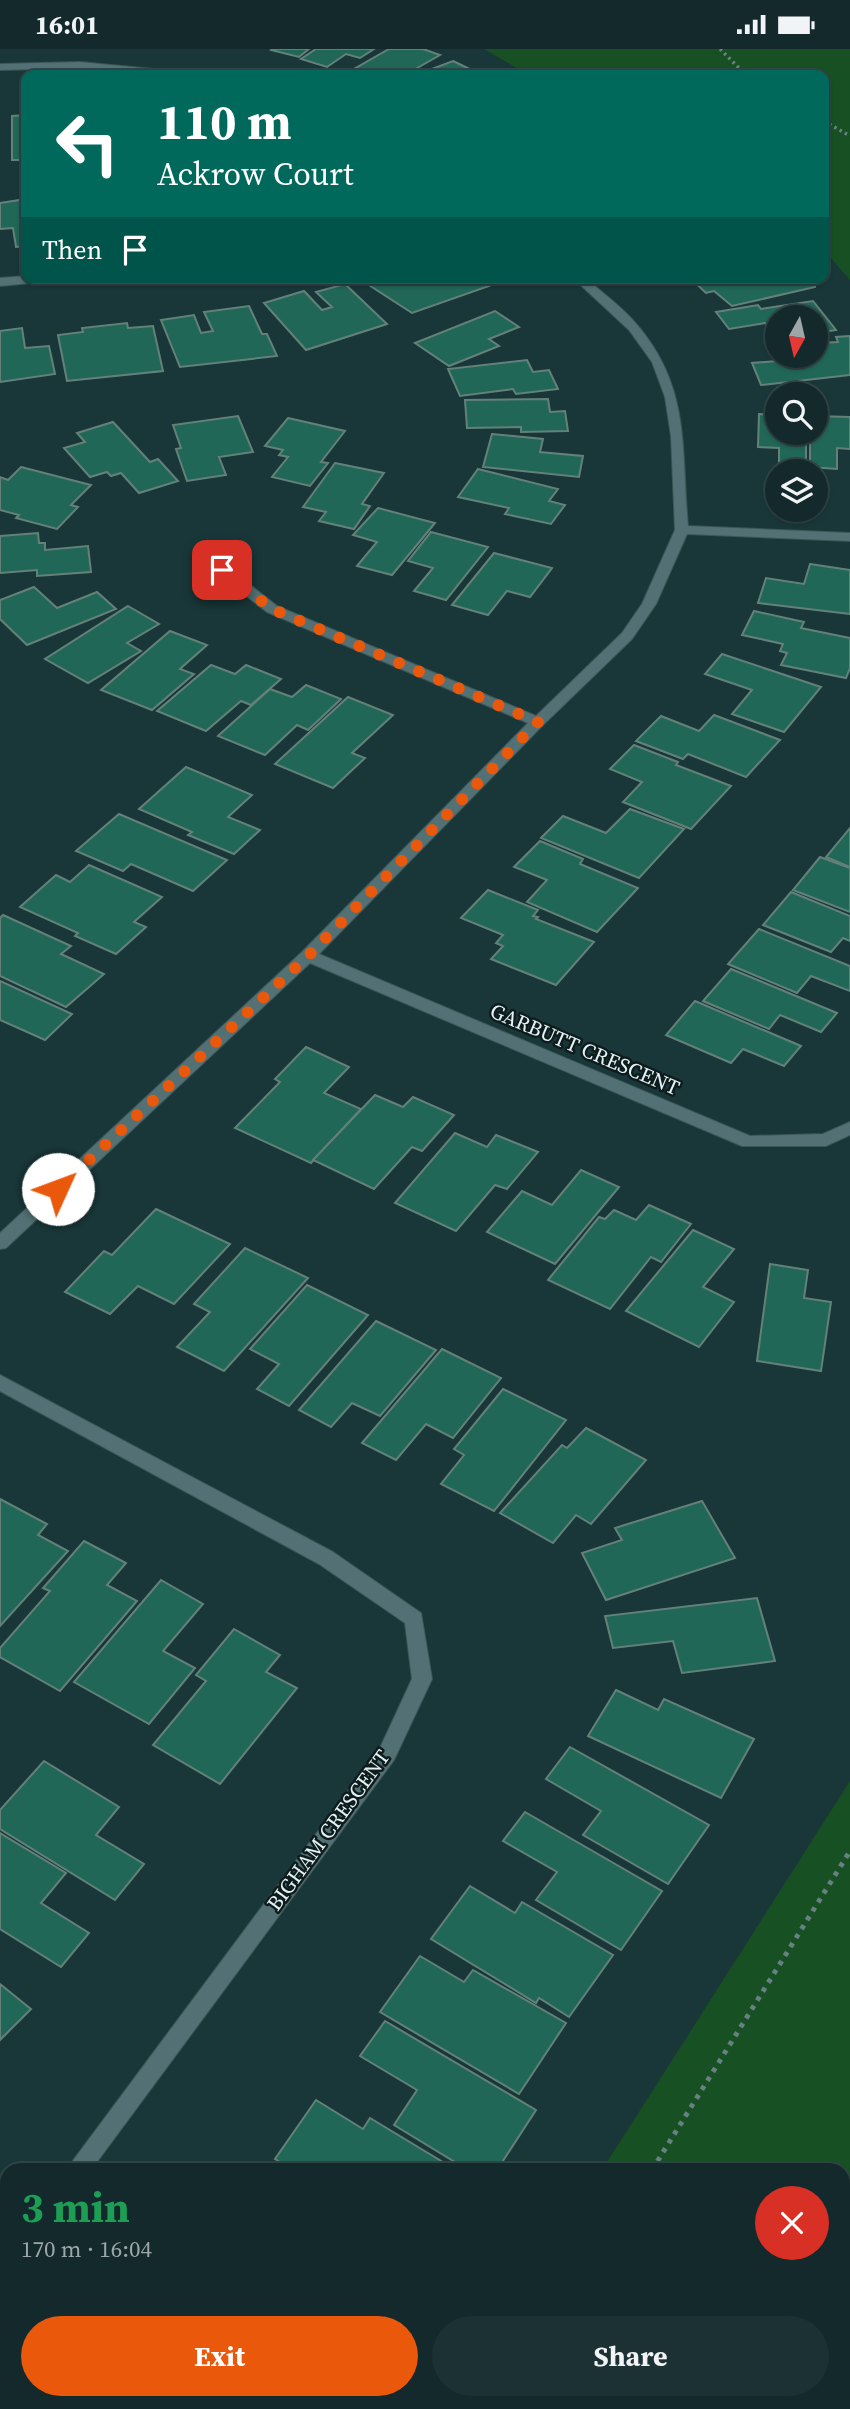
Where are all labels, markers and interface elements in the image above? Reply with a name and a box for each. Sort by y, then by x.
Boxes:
text: 16:01 [35,7,99,43]
text: 110 m [157,88,292,155]
icon: left [42,98,133,189]
text: Ackrow Court [157,152,354,196]
icon: arrive [116,231,154,269]
text: Then [42,232,102,268]
north arrow [765,305,828,367]
map controls [765,305,828,522]
button: search [765,382,828,445]
button: layers [765,459,828,522]
pin [192,540,252,600]
icon: arrive [203,551,241,589]
street label: GARBUTT CRESCENT [486,996,685,1102]
position arrow [21,1152,95,1226]
street label: BIGHAM CRESCENT [260,1743,397,1916]
text: 3 min [21,2178,130,2236]
button: close [755,2186,829,2260]
text: 170 m · 16:04 [21,2233,152,2265]
button: Exit [21,2316,418,2396]
button: Share [432,2316,829,2396]

